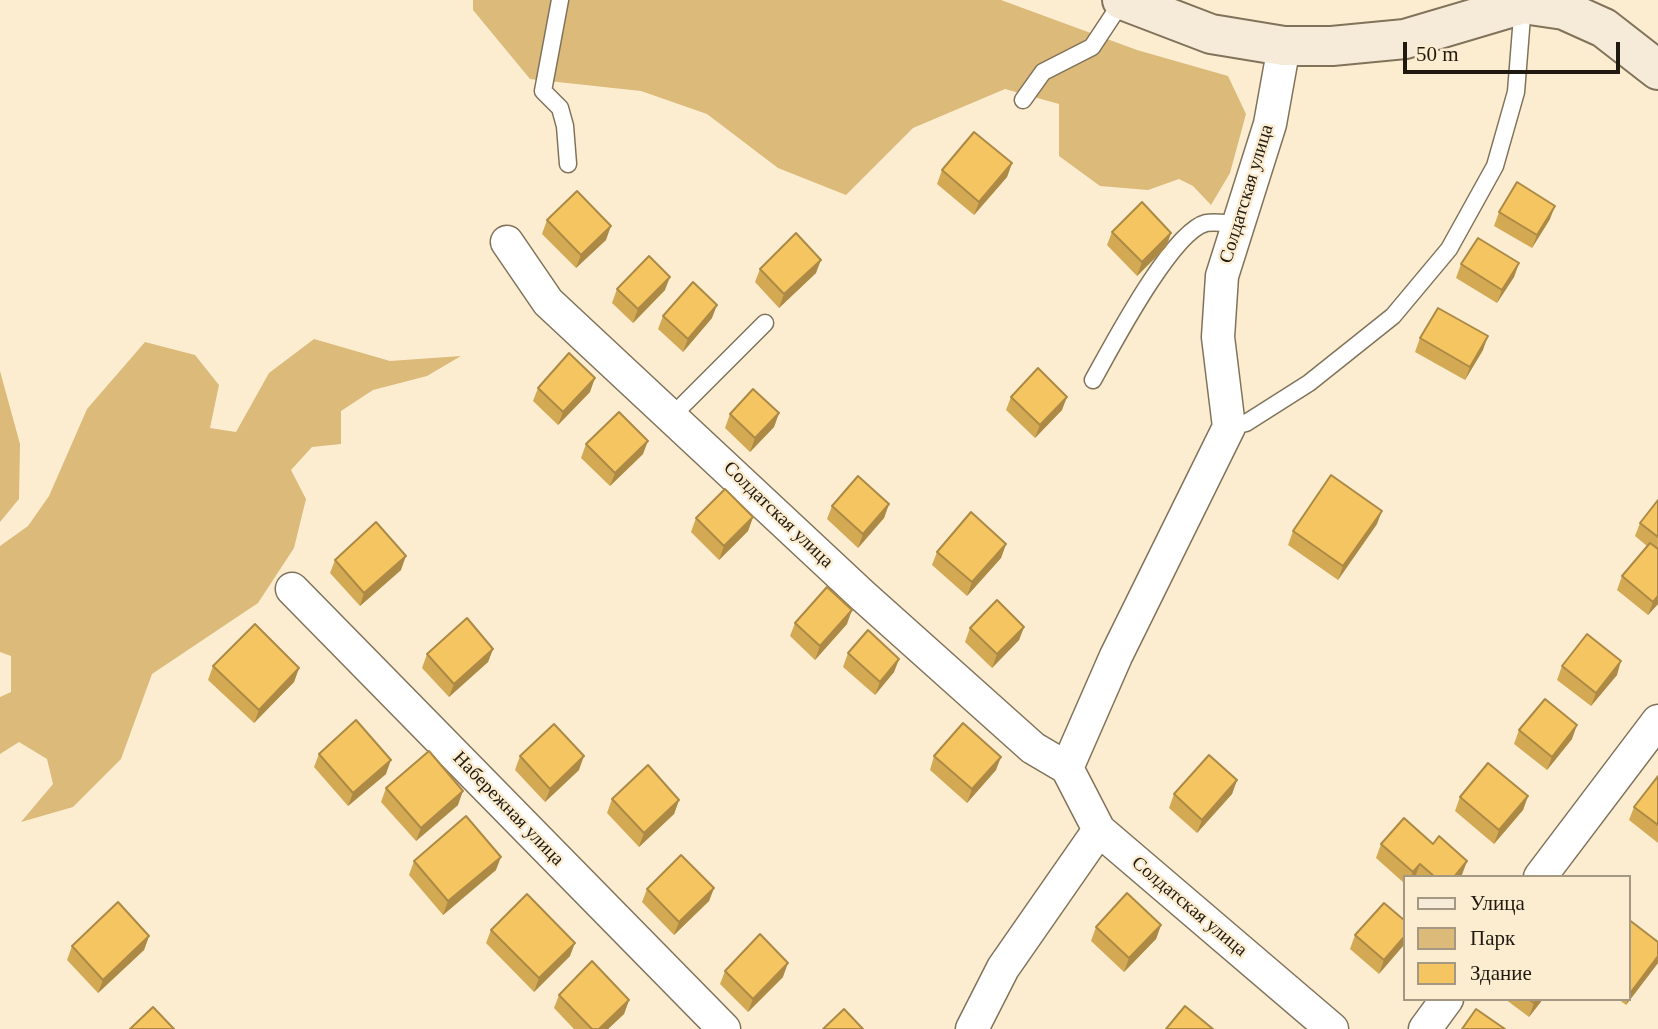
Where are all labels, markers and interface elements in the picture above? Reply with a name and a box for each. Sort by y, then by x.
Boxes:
scale bar [1406,28,1623,72]
text: 50 m [1416,42,1459,66]
street label: Солдатская улица [1215,122,1279,266]
street label: Солдатская улица [718,457,838,573]
street label: Набережная улица [448,747,568,871]
street label: Солдатская улица [1127,852,1251,962]
legend [1402,875,1630,1001]
text: Улица [1470,891,1525,915]
text: Парк [1470,926,1515,950]
text: Здание [1470,961,1532,985]

